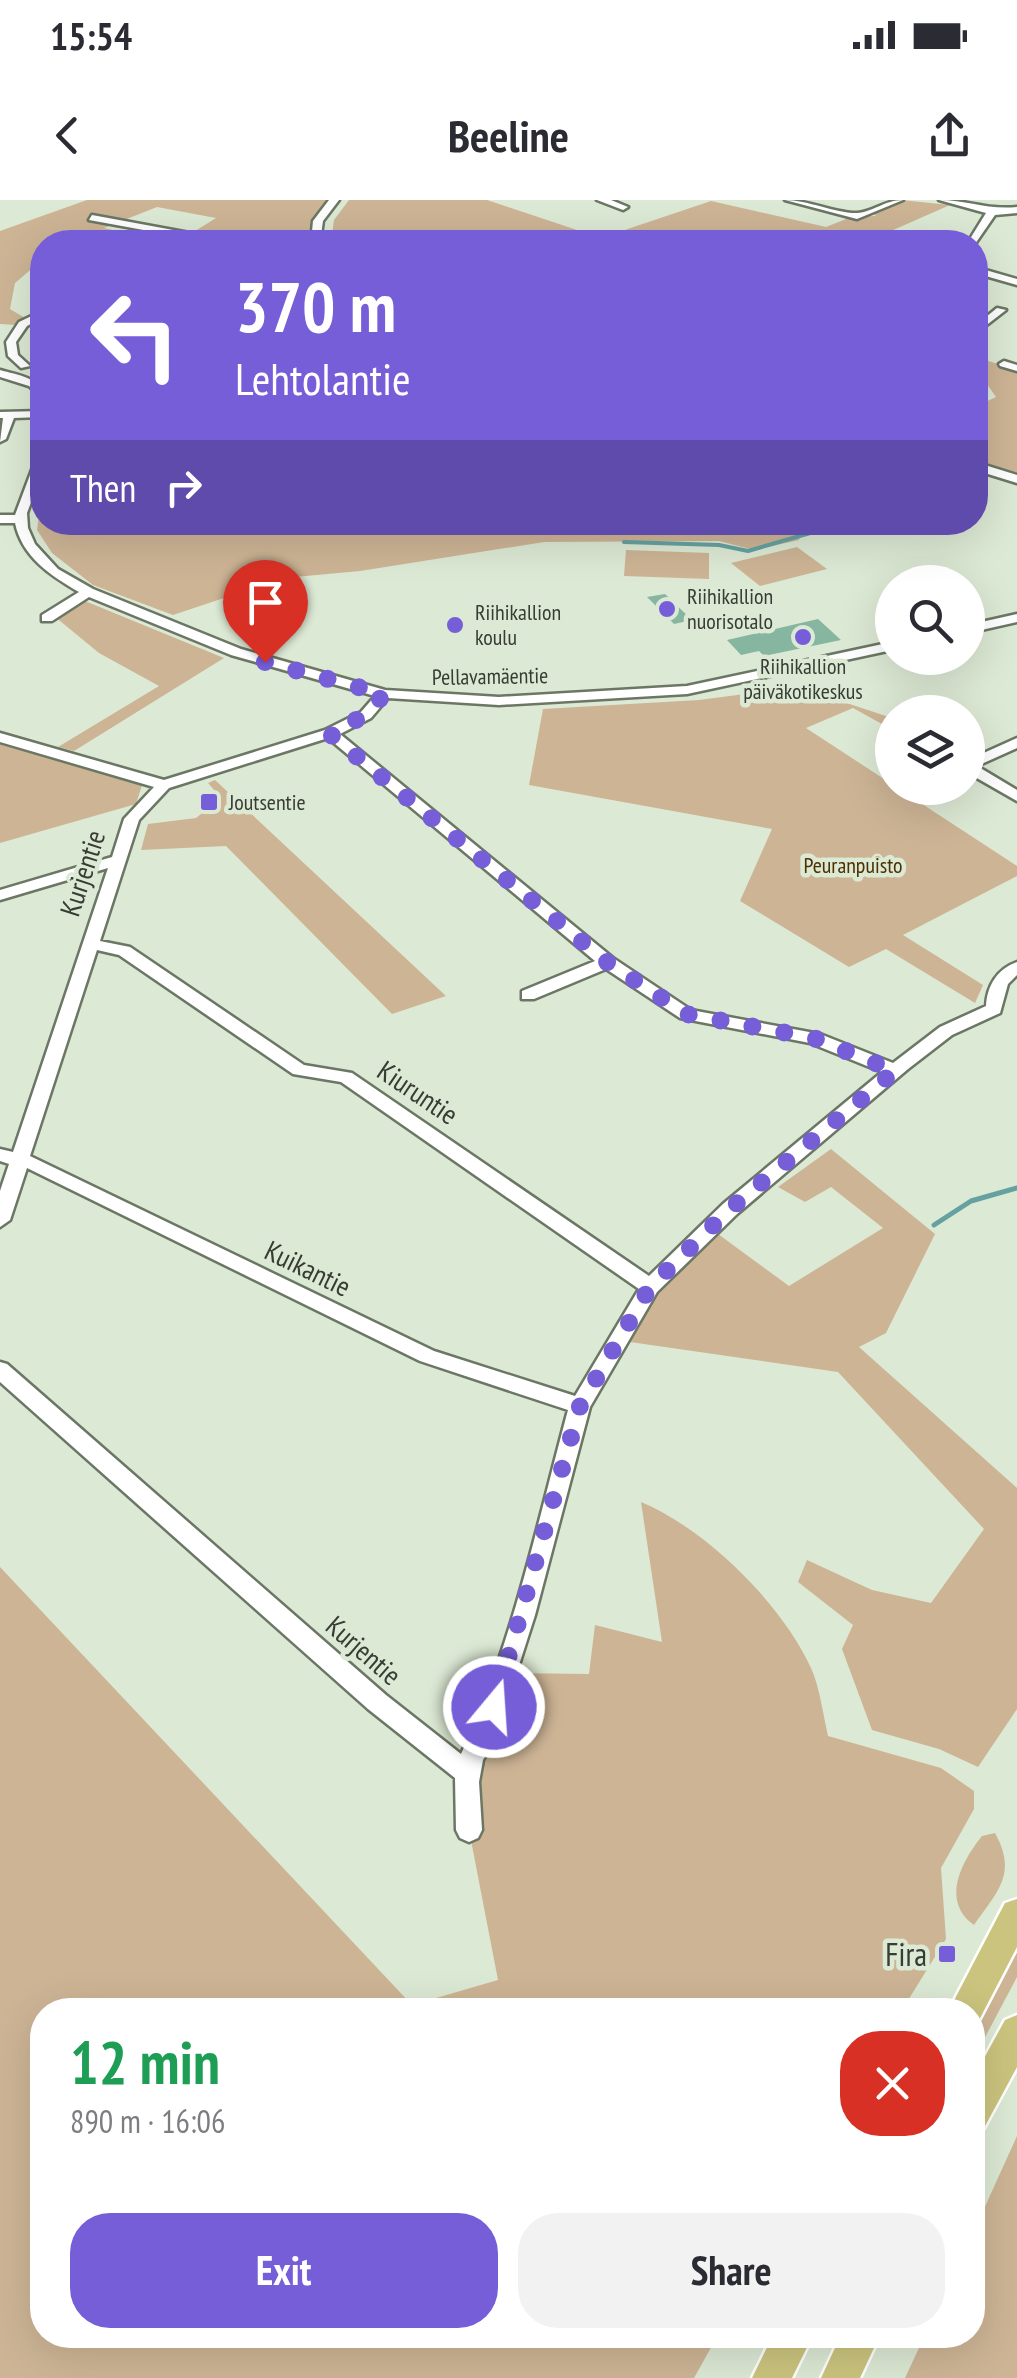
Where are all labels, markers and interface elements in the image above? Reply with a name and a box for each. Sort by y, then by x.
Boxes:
text: 15:54 [50,11,132,60]
text: Beeline [448,106,569,164]
icon: back [40,108,95,163]
icon: share [922,108,977,163]
text: 370 m [235,261,396,351]
icon: left [70,270,200,400]
text: Lehtolantie [235,349,411,407]
icon: right [156,460,211,515]
text: Then [70,463,136,512]
pin [223,560,308,663]
map controls [875,565,985,805]
button: search [875,565,985,675]
icon: arrive [238,575,293,630]
place label: Riihikallion nuorisotalo [687,582,773,635]
place label: Riihikallion koulu [475,598,561,651]
marker: Riihikallion nuorisotalo [656,598,678,620]
marker: Riihikallion koulu [444,614,466,636]
marker: Riihikallion päiväkotikeskus [792,626,814,648]
place label: Riihikallion päiväkotikeskus [743,652,863,705]
street label: Pellavamäentie [431,661,549,691]
button: layers [875,695,985,805]
place label: Joutsentie [228,788,306,816]
marker: Joutsentie [198,791,220,813]
street label: Kurjentie [51,825,113,921]
park label: Peuranpuisto [803,851,903,879]
street label: Kiuruntie [371,1052,465,1132]
street label: Kuikantie [259,1231,357,1305]
street label: Kurjentie [319,1607,409,1693]
position arrow [442,1655,546,1759]
place label: Fira [885,1933,927,1975]
marker: Fira [936,1943,958,1965]
text: 12 min [70,2023,220,2101]
button: close [840,2031,945,2136]
text: 890 m · 16:06 [70,2100,225,2142]
button: Exit [70,2213,498,2328]
button: Share [518,2213,945,2328]

